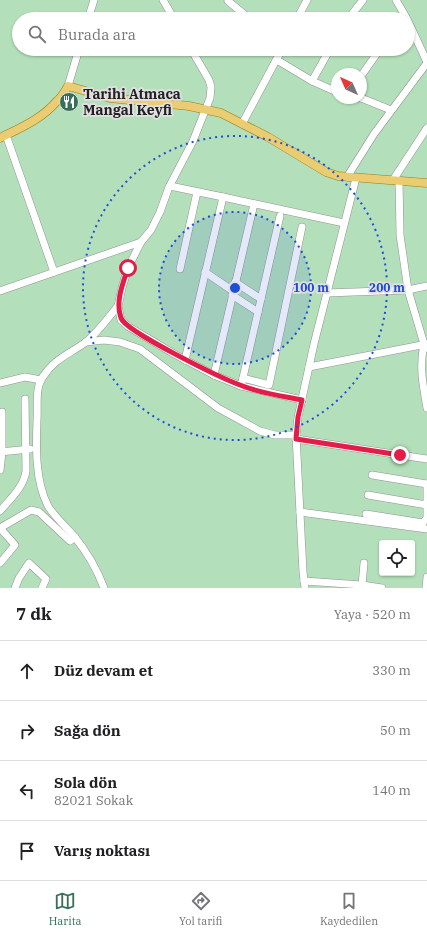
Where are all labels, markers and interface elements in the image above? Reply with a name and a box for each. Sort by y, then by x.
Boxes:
search box [12,12,415,56]
icon: search [26,23,48,45]
text: Burada ara [58,25,136,44]
north arrow [331,68,367,104]
place label: Tarihi Atmaca Mangal Keyfi [83,85,181,119]
restaurant icon: Tarihi Atmaca Mangal Keyfi [58,91,80,113]
route start [119,259,137,277]
text: 100 m [293,280,329,295]
text: 200 m [369,280,405,295]
centre of rings [228,281,242,295]
route end [391,446,409,464]
map controls [379,540,415,576]
button: locate [379,540,415,576]
text: 7 dk [16,603,51,625]
text: Yaya · 520 m [334,606,411,623]
icon: ahead [16,660,38,682]
text: Düz devam et [54,661,153,680]
text: 330 m [372,662,411,679]
icon: right [16,720,38,742]
text: Sağa dön [54,721,121,740]
text: 50 m [380,722,411,739]
text: Sola dön [54,773,117,792]
icon: left [16,780,38,802]
text: 140 m [372,782,411,799]
text: 82021 Sokak [54,792,133,809]
icon: arrive [16,840,38,862]
text: Varış noktası [54,841,150,860]
tab: Harita [49,890,82,928]
tab: Yol tarifi [179,890,222,928]
tab: Kaydedilen [320,890,378,928]

